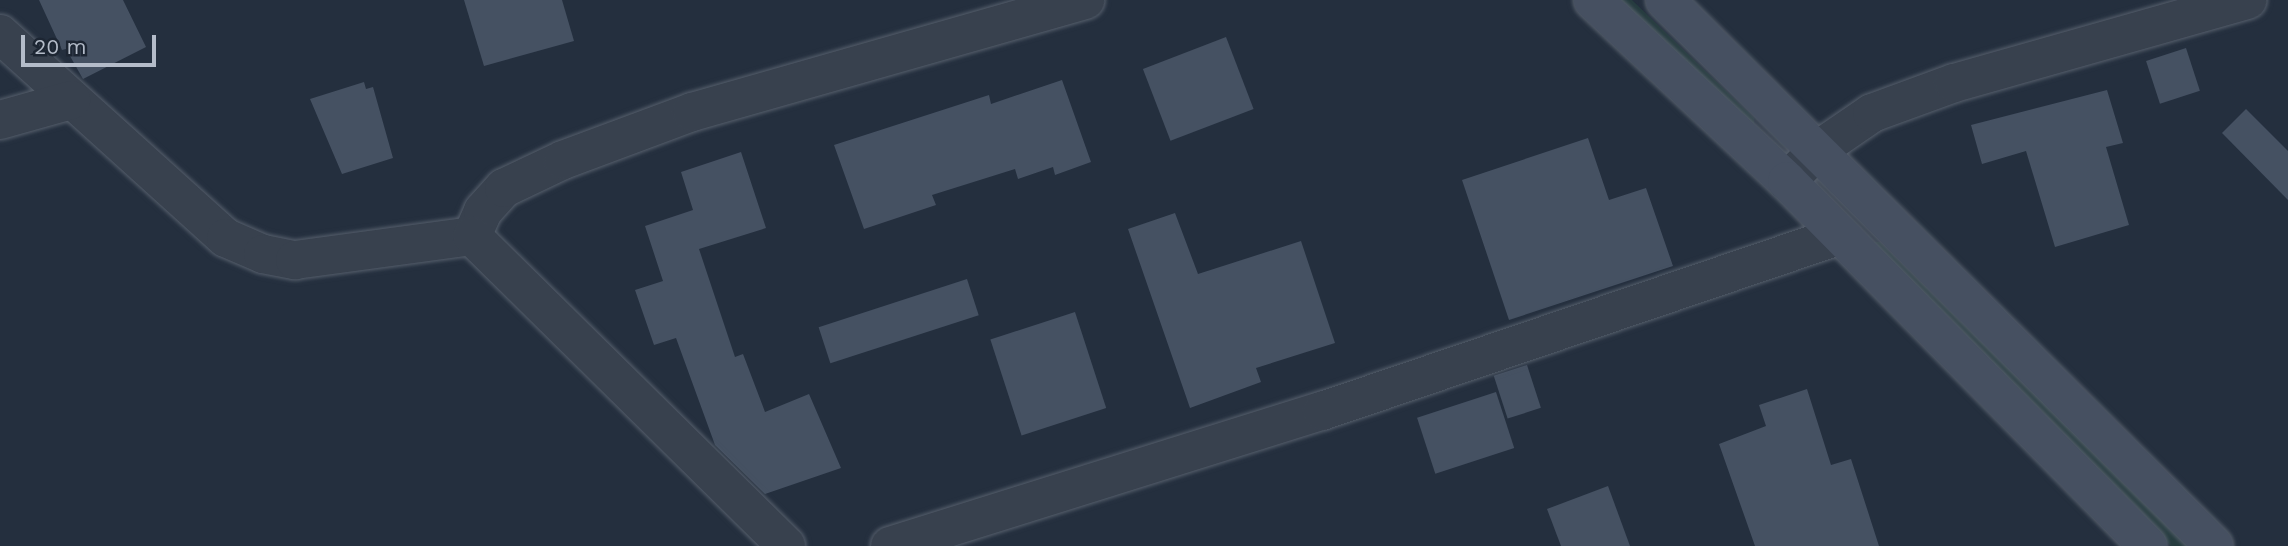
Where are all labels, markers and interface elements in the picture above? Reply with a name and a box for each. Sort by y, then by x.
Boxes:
scale bar [24,21,159,65]
text: 20 m [34,34,86,59]

